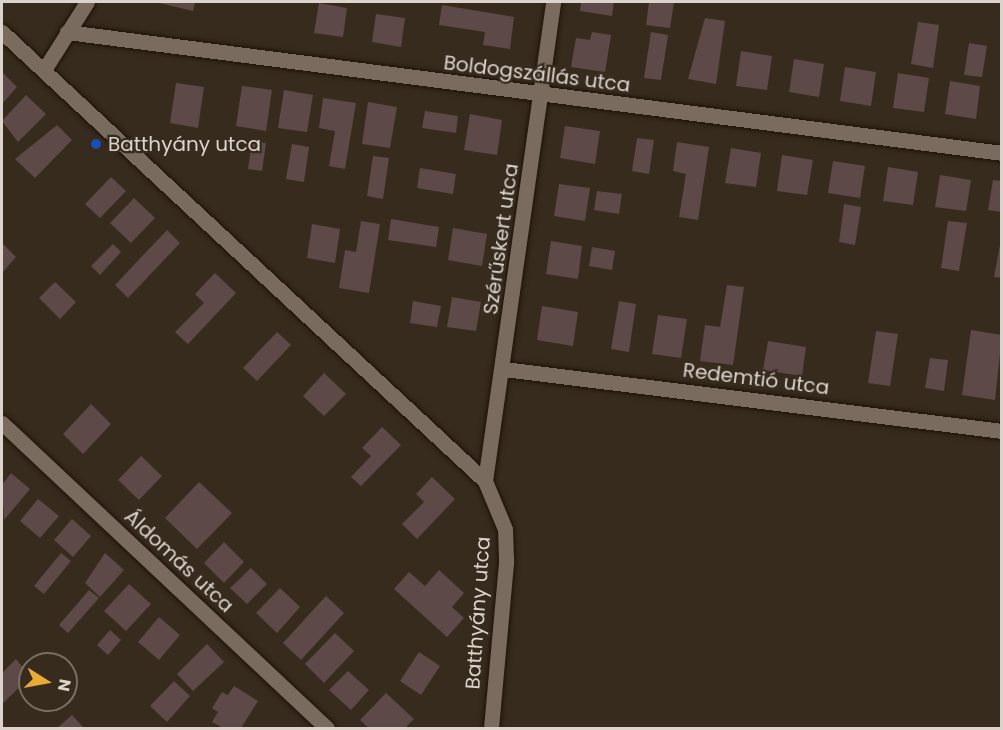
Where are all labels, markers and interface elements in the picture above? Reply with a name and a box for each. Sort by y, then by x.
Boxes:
street label: Boldogszállás utca [442,51,632,97]
place label: Batthyány utca [108,132,261,156]
marker: Batthyány utca [89,137,103,151]
street label: Szérűskert utca [479,162,523,316]
street label: Redemtió utca [682,358,830,400]
street label: Áldomás utca [119,504,239,618]
street label: Batthyány utca [461,536,495,690]
north arrow [18,652,78,712]
text: N [52,677,77,693]

